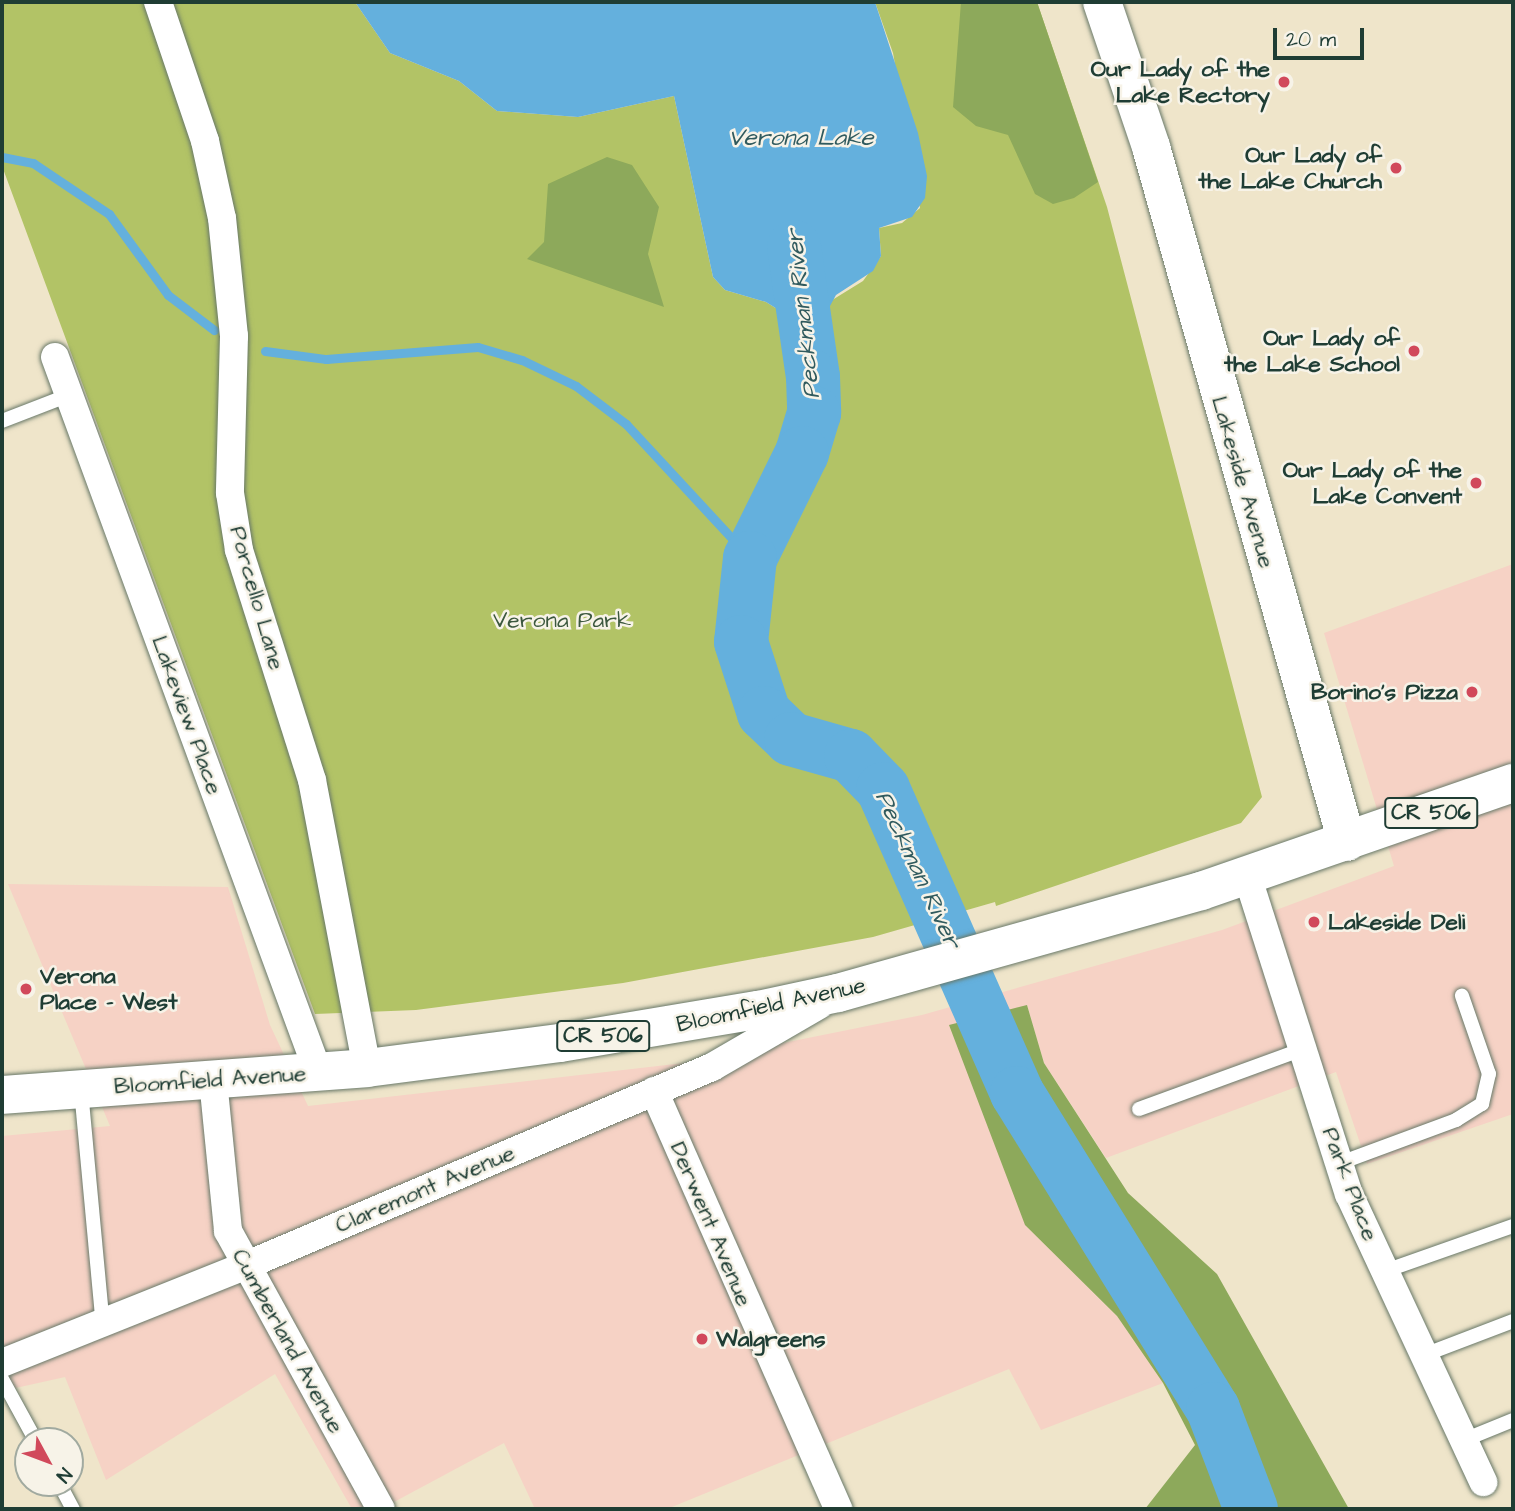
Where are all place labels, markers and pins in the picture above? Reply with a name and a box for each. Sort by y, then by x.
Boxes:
place label: Our Lady of the Lake Rectory [1091,55,1270,109]
marker: Our Lady of the Lake Rectory [1276,74,1292,90]
place label: Our Lady of the Lake Church [1198,141,1382,195]
marker: Our Lady of the Lake Church [1388,160,1404,176]
place label: Our Lady of the Lake School [1224,324,1400,378]
marker: Our Lady of the Lake School [1406,343,1422,359]
place label: Our Lady of the Lake Convent [1283,456,1462,510]
marker: Our Lady of the Lake Convent [1468,475,1484,491]
place label: Borino's Pizza [1311,678,1458,706]
marker: Borino's Pizza [1464,684,1480,700]
place label: Lakeside Deli [1328,908,1465,936]
marker: Lakeside Deli [1306,914,1322,930]
place label: Verona Place - West [40,962,177,1016]
marker: Verona Place - West [18,981,34,997]
place label: Walgreens [716,1325,825,1353]
marker: Walgreens [694,1331,710,1347]

